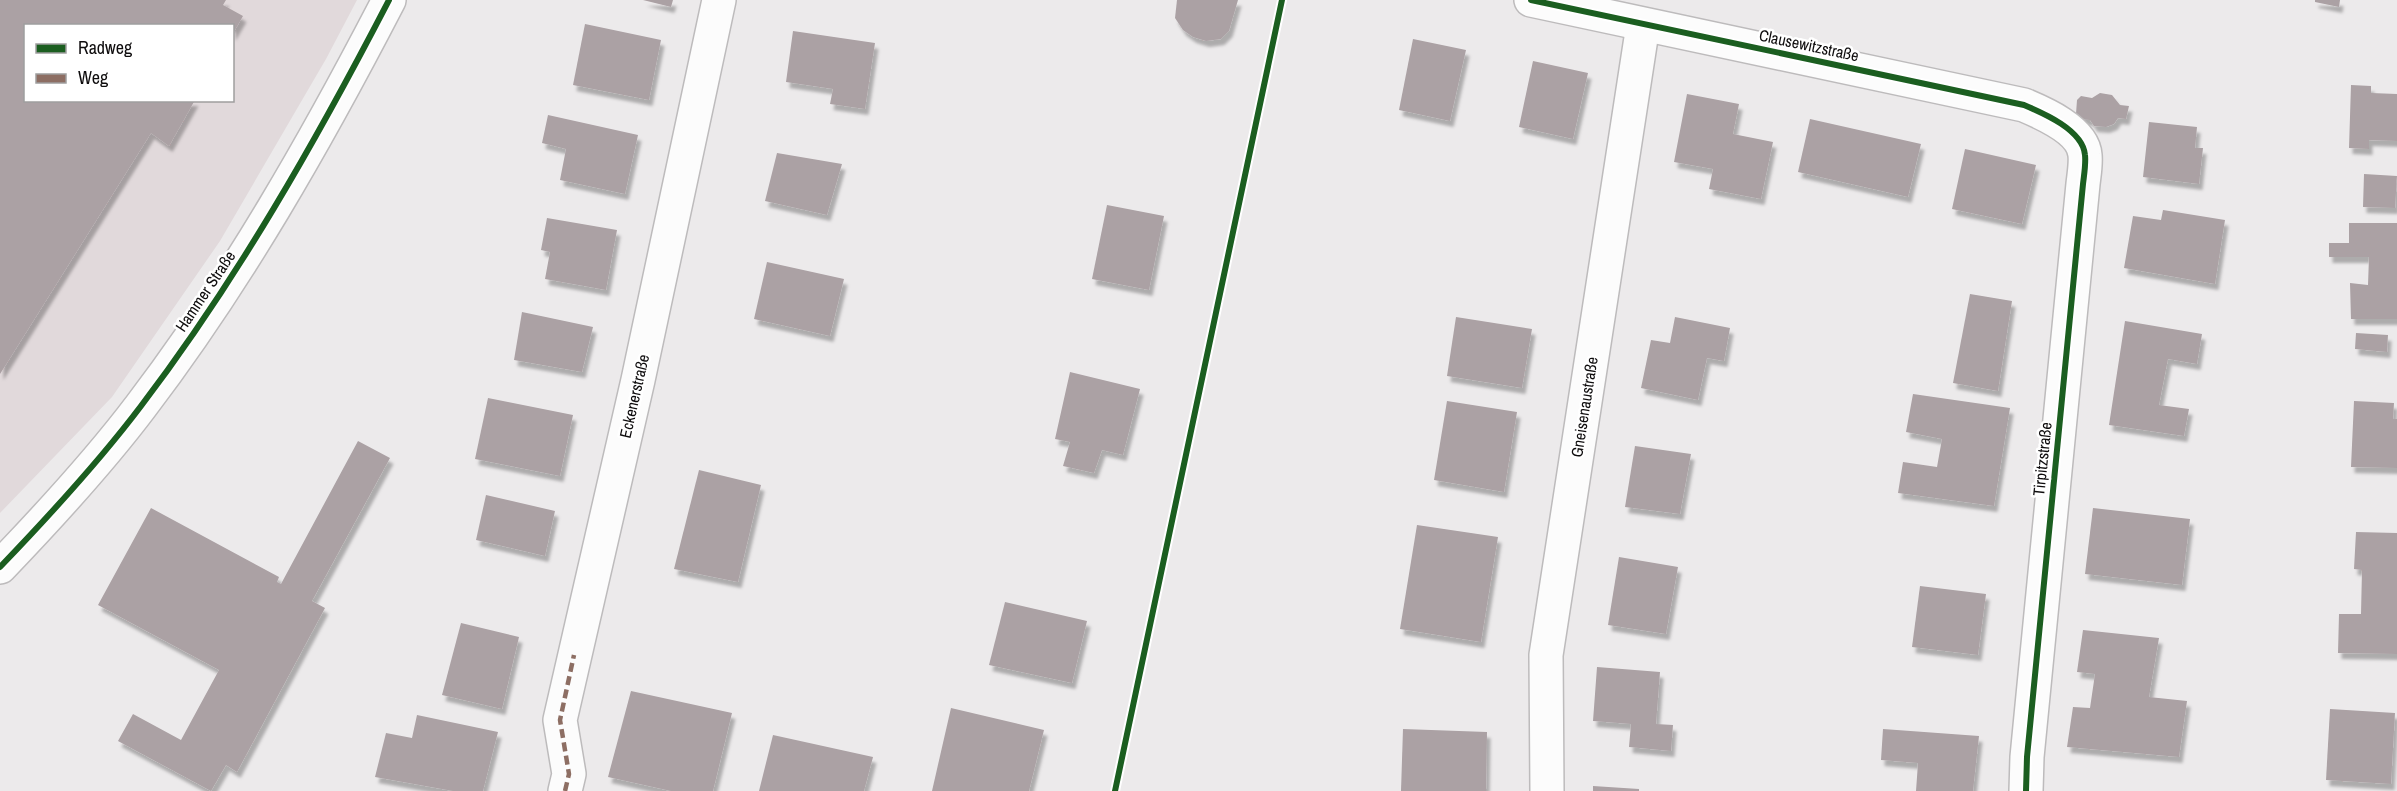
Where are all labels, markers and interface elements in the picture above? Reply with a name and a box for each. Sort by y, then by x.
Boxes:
legend [24,24,234,102]
street label: Clausewitzstraße [1757,24,1861,66]
text: Radweg [78,35,133,60]
text: Weg [78,65,109,90]
street label: Hammer Straße [170,246,240,336]
street label: Eckenerstraße [614,352,654,440]
street label: Gneisenaustraße [1565,355,1603,459]
street label: Tirpitzstraße [2027,421,2057,497]

